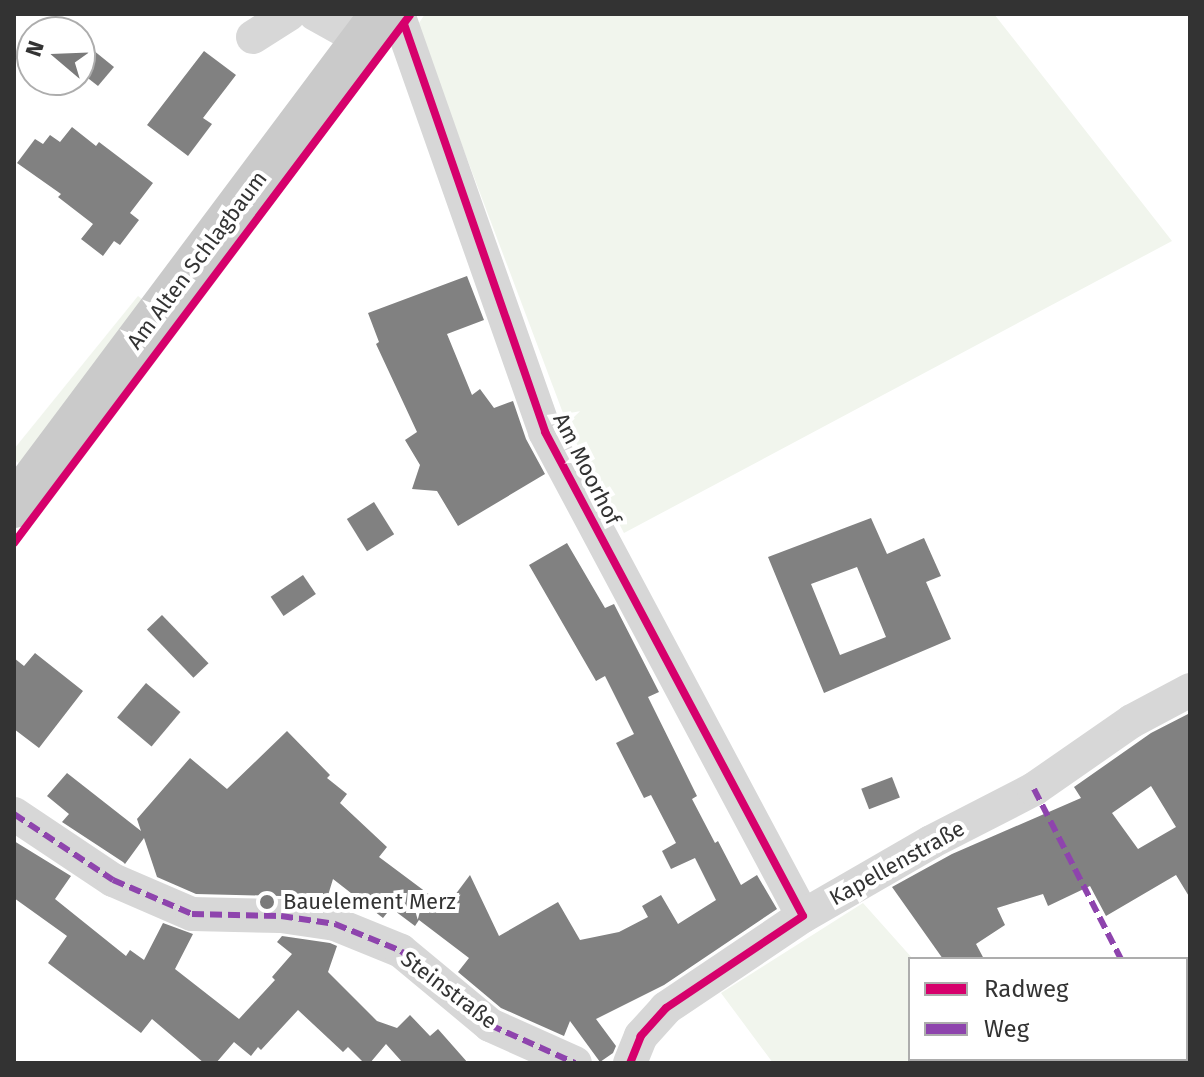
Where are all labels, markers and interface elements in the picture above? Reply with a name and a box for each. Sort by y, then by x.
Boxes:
north arrow [16,16,96,96]
text: N [20,37,50,60]
street label: Am Alten Schlagbaum [121,166,273,354]
street label: Am Moorhof [548,409,626,529]
street label: Kapellenstraße [825,815,969,911]
place label: Bauelement Merz [283,889,456,915]
marker: Bauelement Merz [258,893,276,911]
street label: Steinstraße [396,945,502,1035]
legend [908,957,1188,1061]
text: Radweg [984,975,1068,1003]
text: Weg [984,1015,1029,1043]

